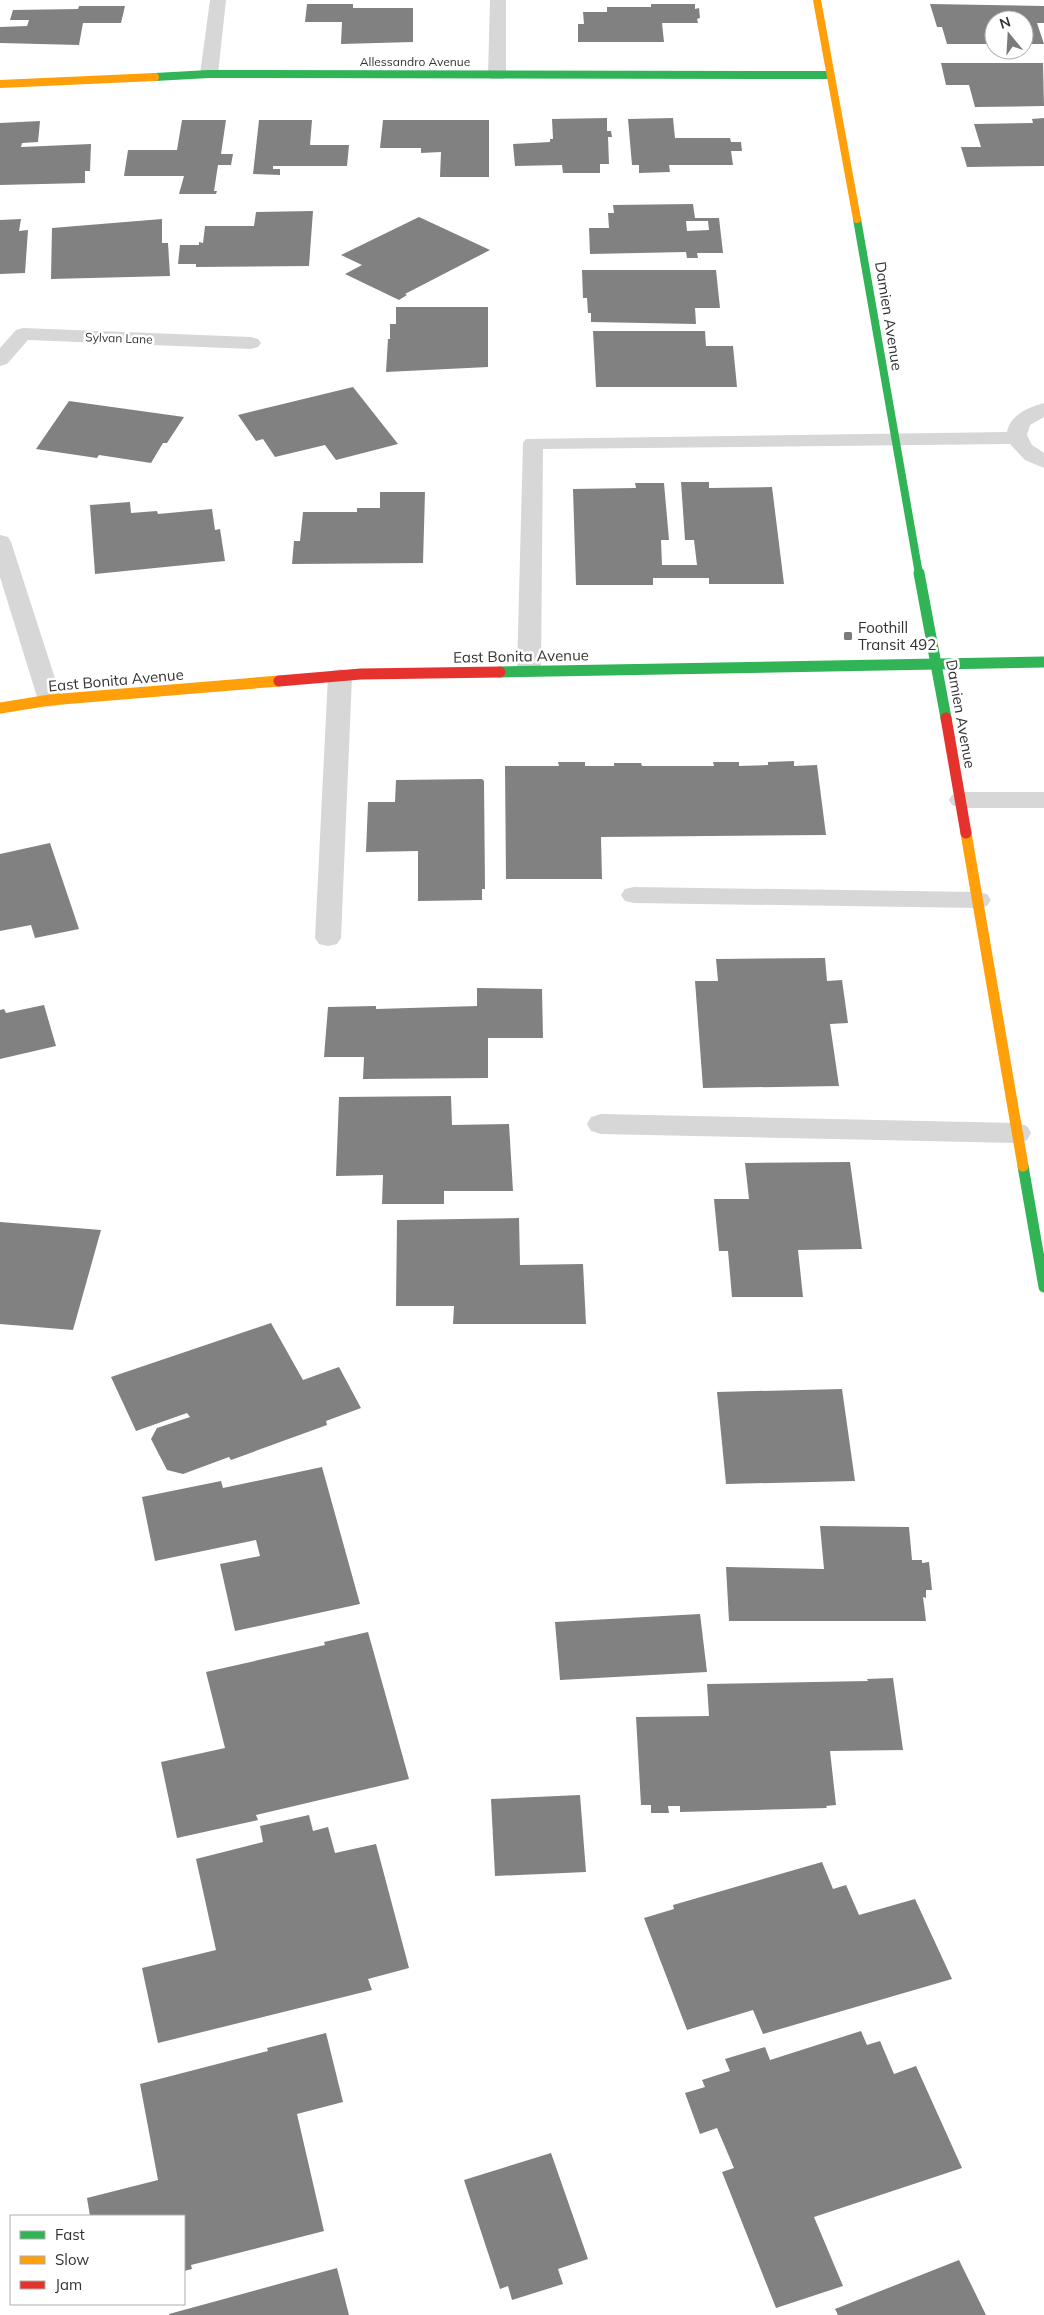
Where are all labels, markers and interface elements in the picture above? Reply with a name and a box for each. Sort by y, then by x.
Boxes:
north arrow [984,10,1034,60]
text: N [997,12,1013,33]
street label: Allessandro Avenue [360,54,470,69]
street label: Damien Avenue [871,260,907,372]
street label: Sylvan Lane [85,329,153,347]
place label: Foothill Transit 492 [858,618,936,654]
marker: Foothill Transit 492 [842,630,854,642]
street label: East Bonita Avenue [453,645,589,667]
street label: Damien Avenue [942,658,980,770]
street label: East Bonita Avenue [48,665,184,695]
legend [10,2215,185,2305]
text: Fast [55,2225,85,2244]
text: Slow [55,2250,89,2269]
text: Jam [55,2275,82,2294]

